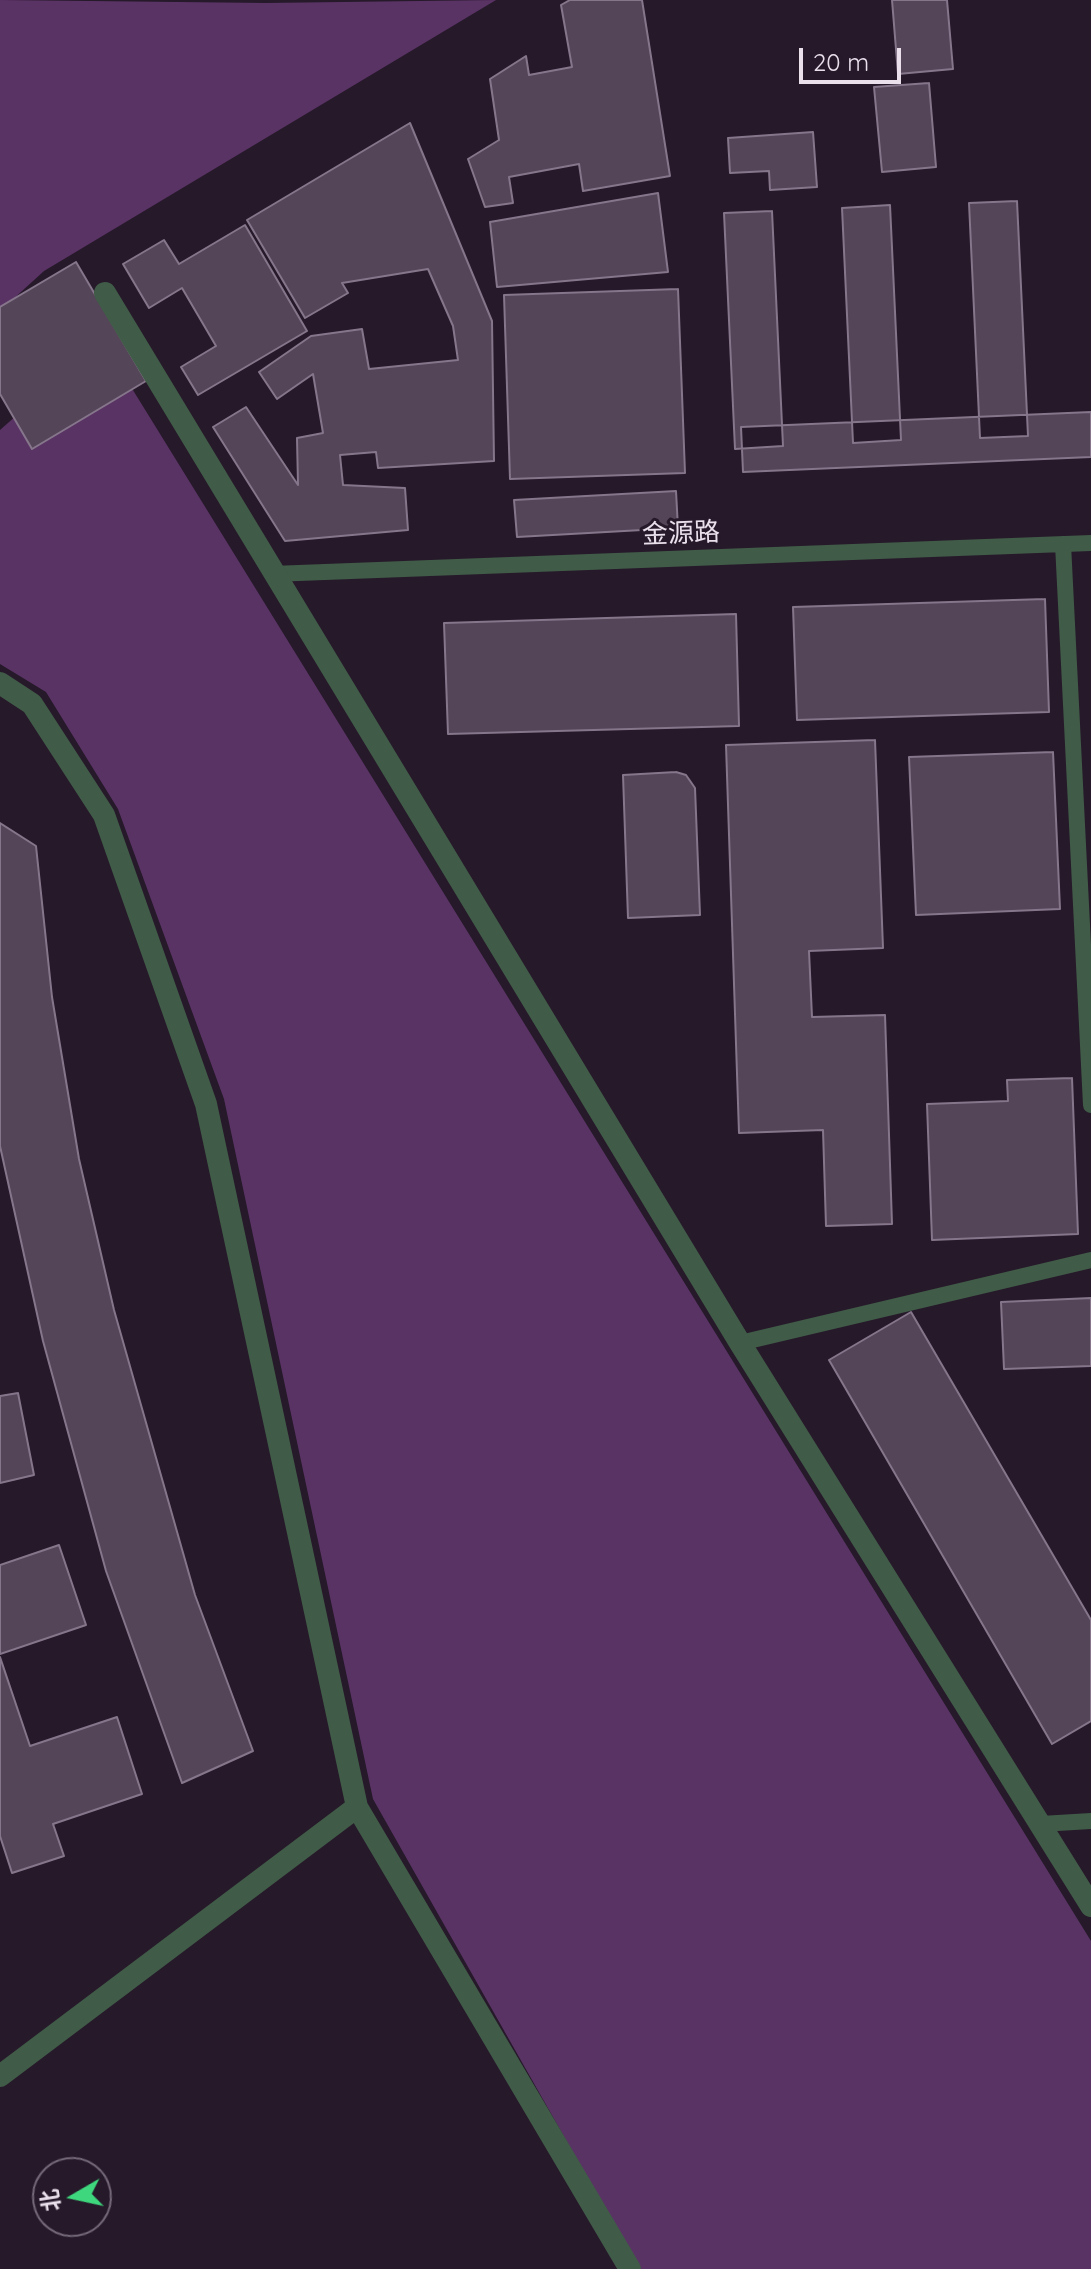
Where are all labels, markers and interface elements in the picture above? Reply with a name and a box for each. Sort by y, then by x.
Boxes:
scale bar [803,32,905,82]
text: 20 m [813,47,869,77]
street label: 金源路 [641,517,721,551]
north arrow [32,2157,112,2237]
text: 北 [35,2187,66,2214]

